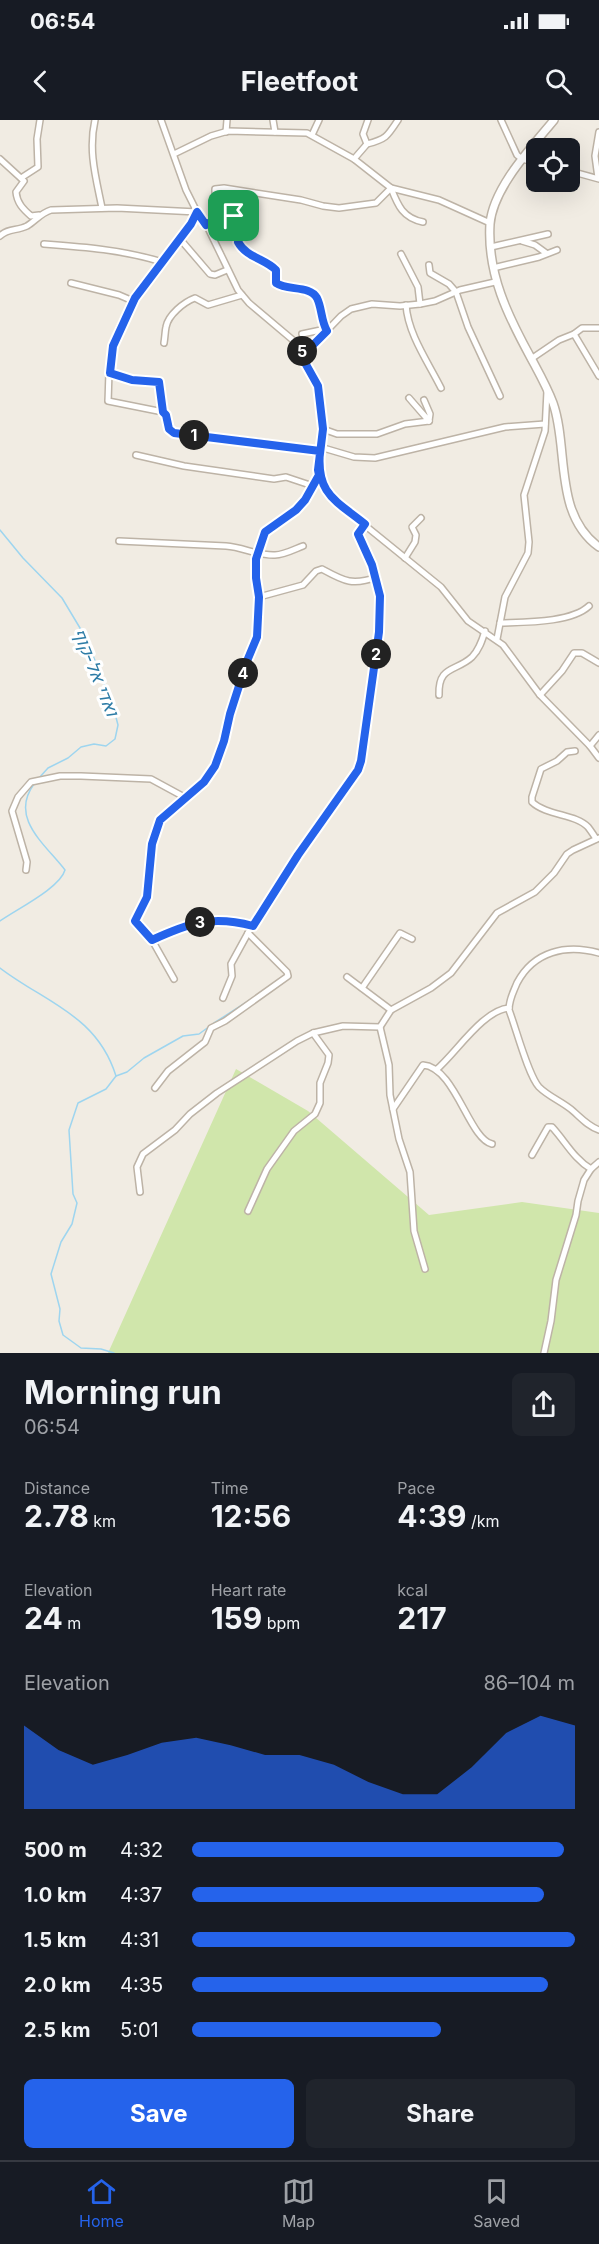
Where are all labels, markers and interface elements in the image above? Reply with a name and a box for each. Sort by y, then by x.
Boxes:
text: 06:54 [30,8,95,34]
icon: back [24,65,57,98]
text: Fleetfoot [241,65,358,98]
icon: search [542,65,575,98]
map controls [526,138,580,192]
button: locate [526,138,580,192]
pin [208,190,259,241]
icon: arrive [217,199,250,232]
pin: 5 [287,336,317,366]
text: 5 [297,341,307,361]
pin: 1 [179,420,209,450]
text: 1 [191,425,197,445]
water label: ואדי אל-קוף [69,625,124,721]
pin: 2 [361,639,391,669]
text: 2 [371,644,381,664]
pin: 4 [228,658,258,688]
text: 4 [238,663,248,683]
pin: 3 [185,907,215,937]
text: 3 [195,912,205,932]
text: Morning run [24,1372,222,1412]
button: share [512,1373,575,1436]
text: 06:54 [24,1415,80,1439]
text: Distance [24,1478,90,1498]
text: Time [211,1478,248,1498]
text: Pace [397,1478,435,1498]
text: 2.78 [24,1498,89,1534]
text: 12:56 [211,1498,291,1534]
text: 4:39 [397,1498,466,1534]
text: km [89,1511,116,1531]
text: /km [466,1511,500,1531]
text: Elevation [24,1580,93,1600]
text: Heart rate [211,1580,286,1600]
text: kcal [397,1580,428,1600]
text: 24 [24,1600,63,1636]
text: 159 [211,1600,262,1636]
text: 217 [397,1600,447,1636]
text: m [63,1613,81,1633]
text: bpm [262,1613,300,1633]
text: Elevation [24,1671,110,1695]
text: 86–104 m [483,1671,575,1695]
text: 500 m [24,1838,87,1862]
text: 4:32 [120,1838,163,1862]
text: 1.0 km [24,1883,87,1907]
text: 4:37 [120,1883,162,1907]
text: 1.5 km [24,1928,87,1952]
text: 4:31 [120,1928,159,1952]
text: 2.0 km [24,1973,91,1997]
text: 4:35 [120,1973,163,1997]
text: 2.5 km [24,2018,91,2042]
text: 5:01 [120,2018,159,2042]
button: Save [24,2079,294,2148]
button: Share [306,2079,575,2148]
tab: Home [79,2175,124,2231]
tab: Map [282,2175,315,2231]
tab: Saved [473,2175,520,2231]

